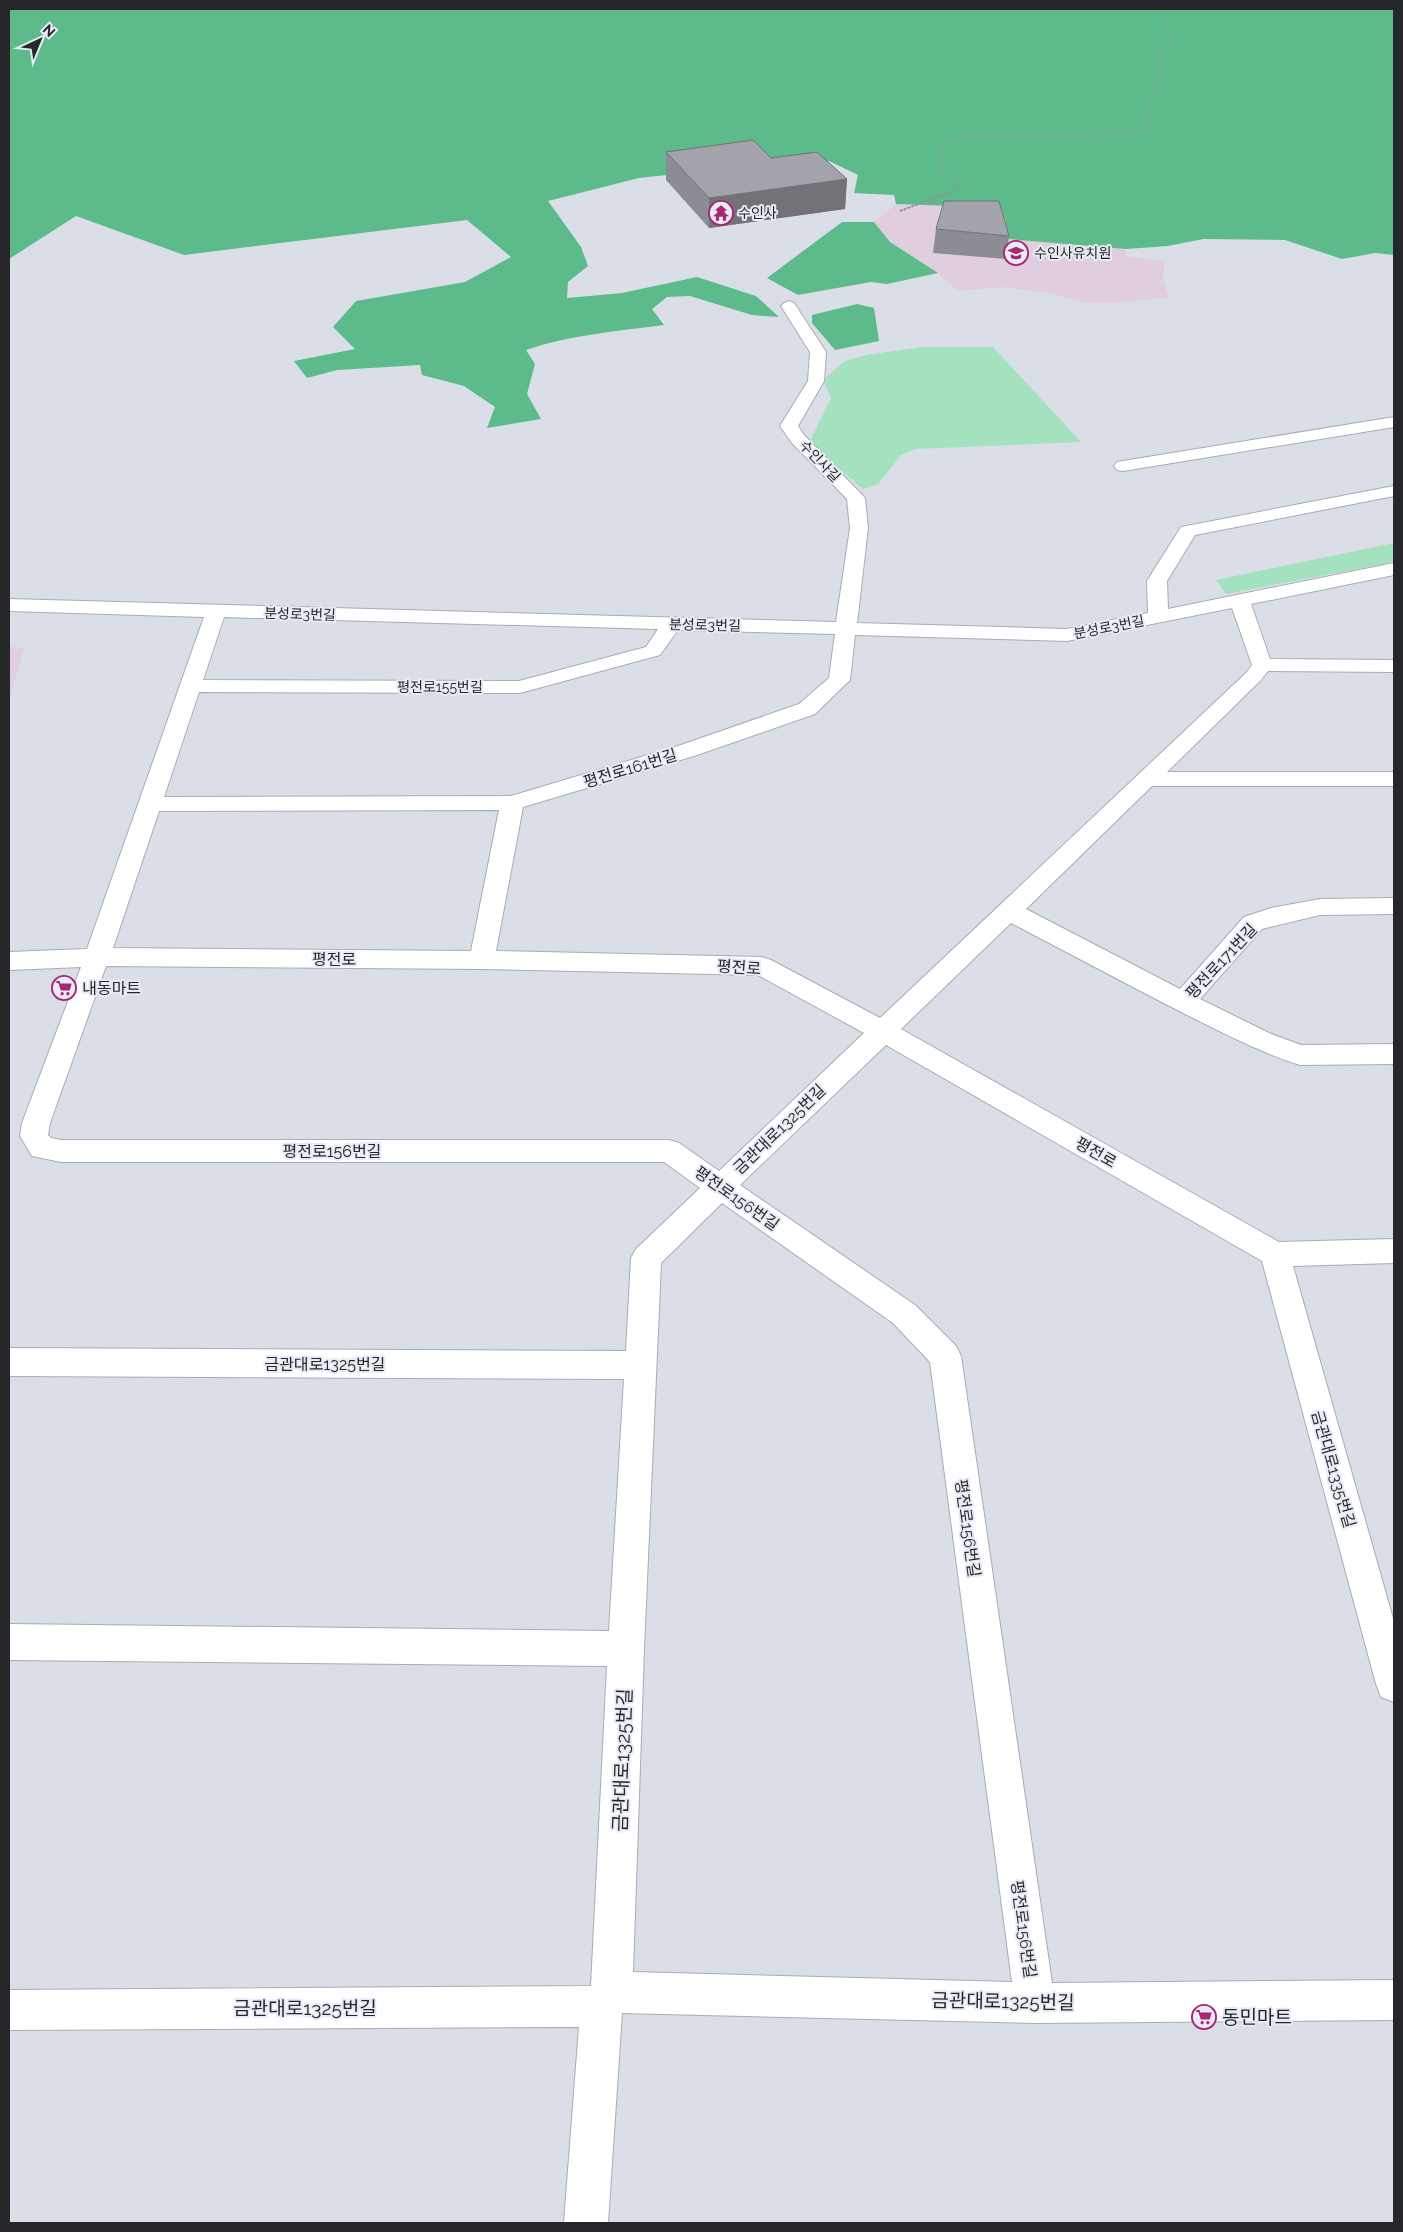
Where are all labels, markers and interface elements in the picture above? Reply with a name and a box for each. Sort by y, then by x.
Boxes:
north arrow [15,15,65,65]
text: N [40,21,58,40]
temple icon: 수인사 [708,200,734,226]
place label: 수인사 [738,205,777,221]
school or university icon: 수인사유치원 [1003,240,1029,266]
place label: 수인사유치원 [1034,245,1111,261]
street label: 수인사길 [796,437,844,485]
street label: 분성로3번길 [264,605,336,623]
street label: 분성로3번길 [1072,612,1146,642]
street label: 분성로3번길 [669,616,741,634]
street label: 평전로155번길 [397,679,483,695]
street label: 평전로161번길 [581,745,679,792]
street label: 평전로171번길 [1182,920,1261,1003]
street label: 평전로 [312,950,356,969]
street label: 평전로 [716,956,762,979]
supermarket icon: 내동마트 [51,975,77,1001]
place label: 내동마트 [82,979,141,998]
street label: 금관대로1325번길 [729,1081,829,1178]
street label: 평전로 [1072,1133,1120,1172]
street label: 평전로156번길 [283,1142,381,1161]
street label: 평전로156번길 [691,1162,783,1235]
street label: 금관대로1325번길 [265,1355,385,1374]
street label: 금관대로1335번길 [1308,1408,1359,1530]
street label: 평전로156번길 [951,1478,984,1578]
street label: 금관대로1325번길 [609,1688,635,1832]
street label: 평전로156번길 [1007,1879,1040,1979]
street label: 금관대로1325번길 [931,1989,1075,2013]
street label: 금관대로1325번길 [233,1997,377,2019]
supermarket icon: 동민마트 [1191,2004,1217,2030]
place label: 동민마트 [1222,2006,1292,2028]

